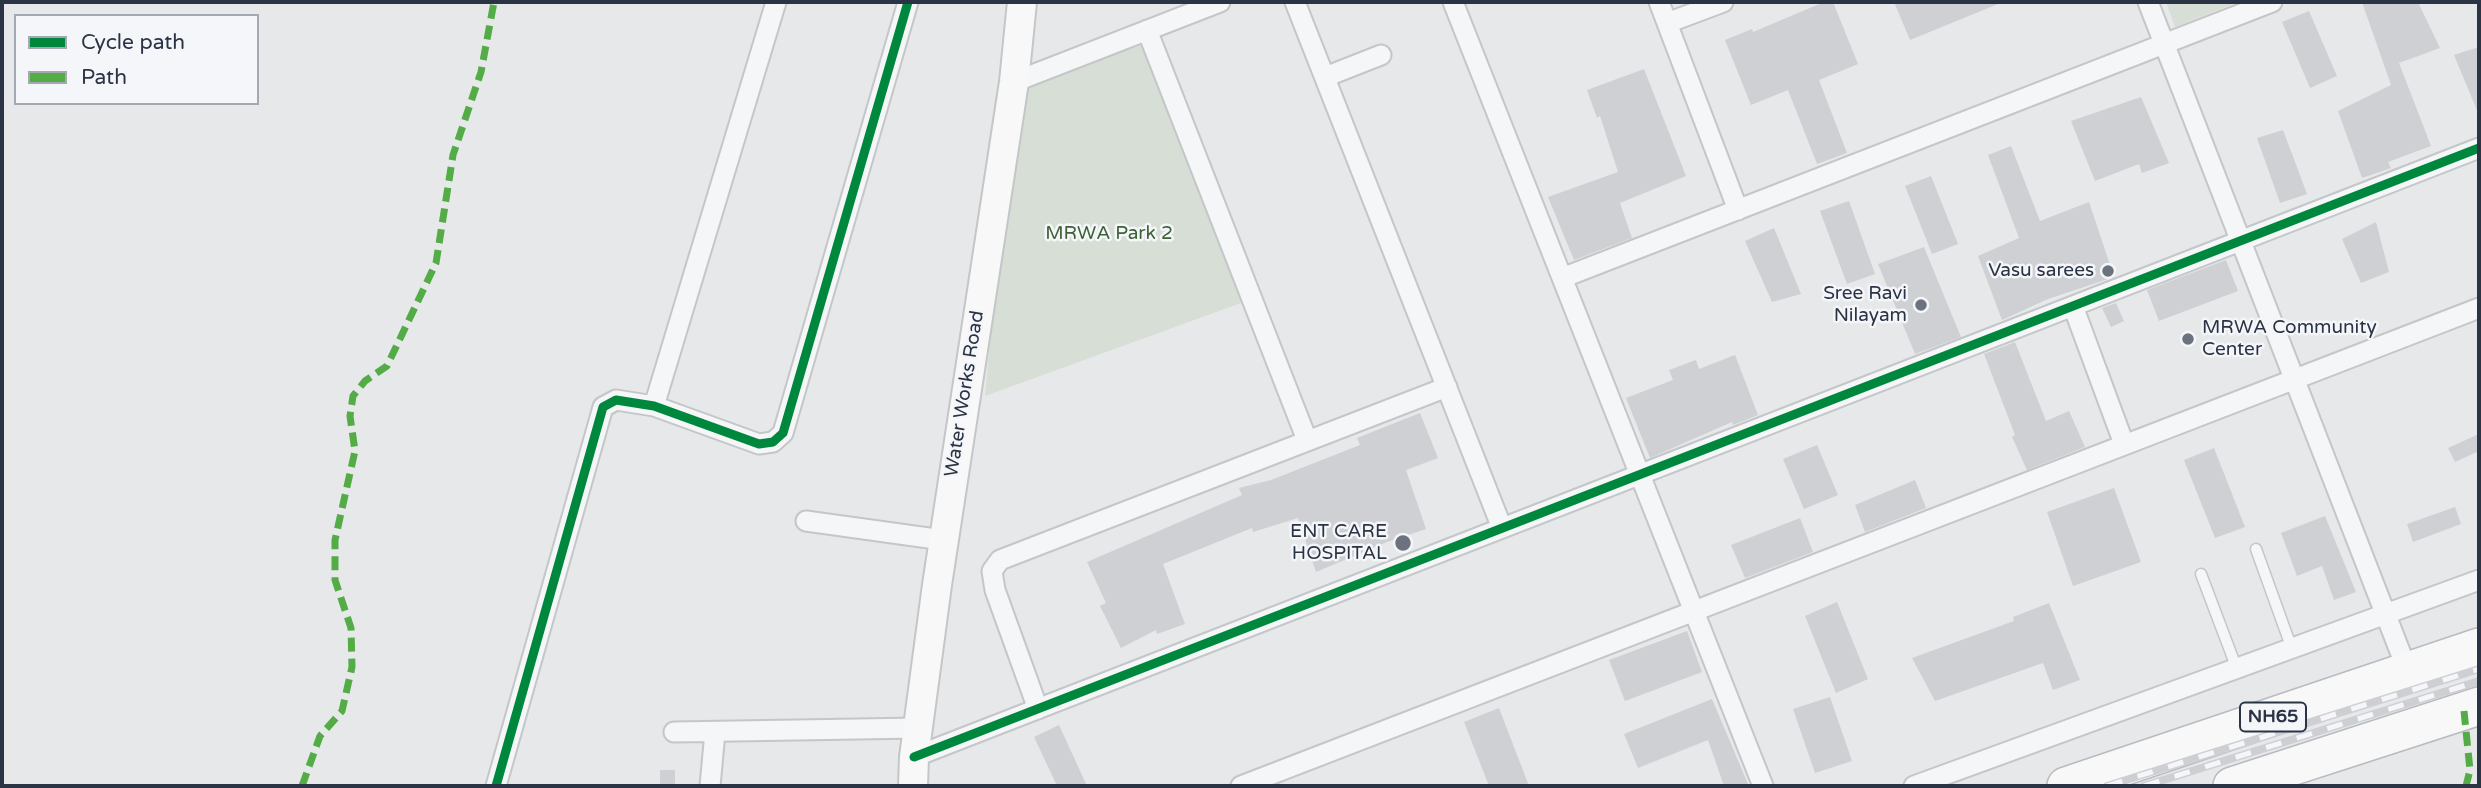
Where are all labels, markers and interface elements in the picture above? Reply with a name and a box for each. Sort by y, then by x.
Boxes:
legend [14,14,259,105]
text: Cycle path [81,30,185,55]
text: Path [81,65,127,90]
park label: MRWA Park 2 [1045,223,1173,245]
place label: Vasu sarees [1988,260,2094,282]
marker: Vasu sarees [2100,263,2116,279]
place label: Sree Ravi Nilayam [1823,283,1907,327]
marker: Sree Ravi Nilayam [1913,297,1929,313]
street label: Water Works Road [941,309,989,479]
place label: MRWA Community Center [2202,317,2377,361]
marker: MRWA Community Center [2180,331,2196,347]
place label: ENT CARE HOSPITAL [1290,521,1387,565]
marker: ENT CARE HOSPITAL [1393,533,1413,553]
road number: NH65 [2240,702,2306,732]

